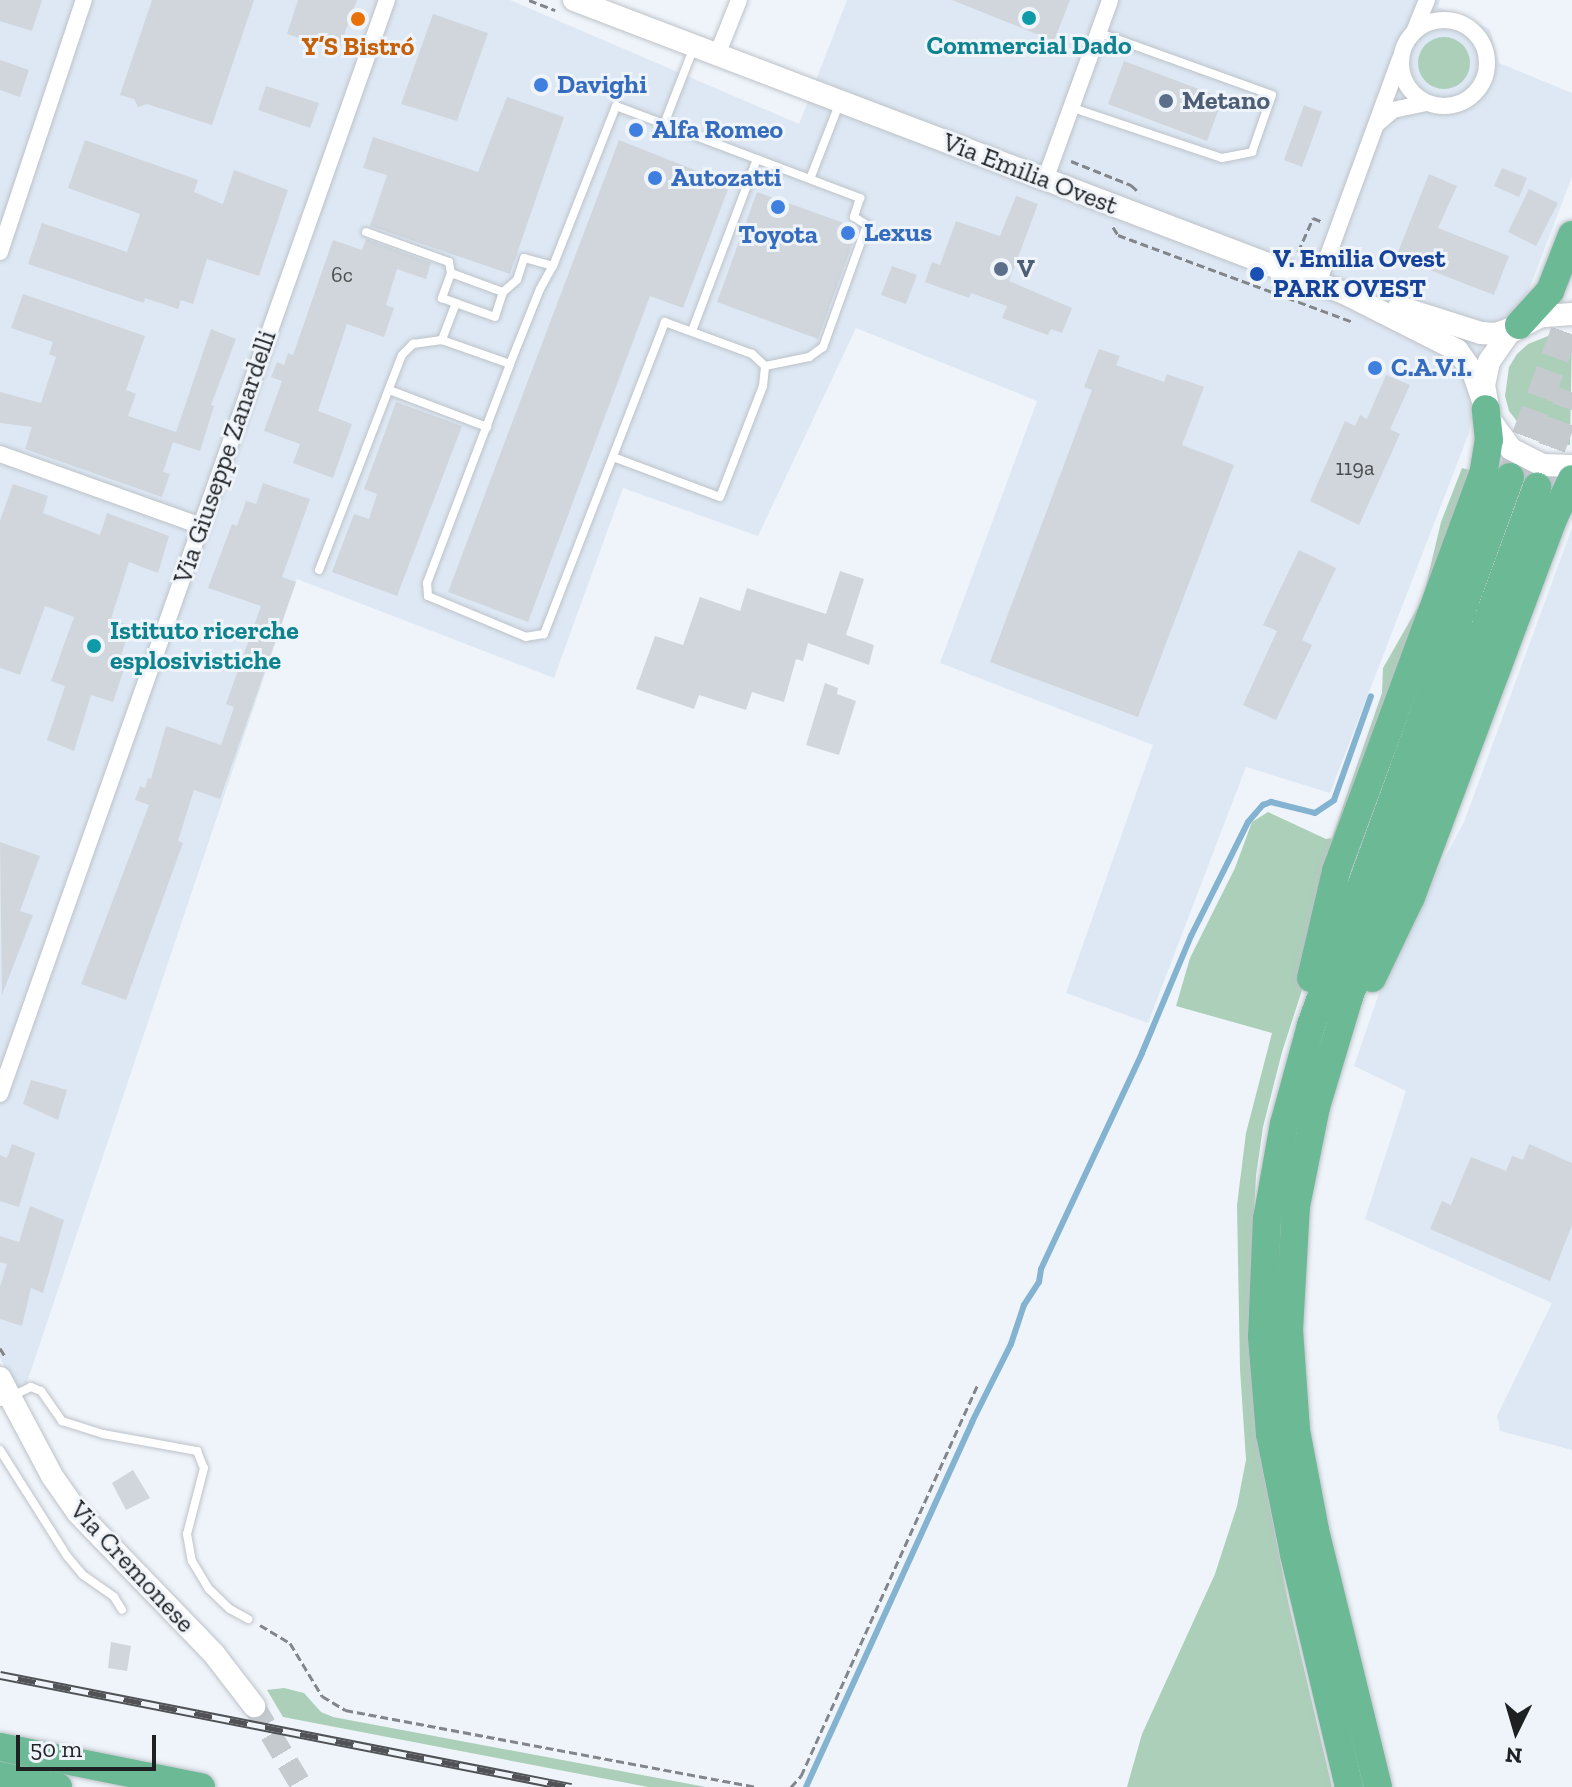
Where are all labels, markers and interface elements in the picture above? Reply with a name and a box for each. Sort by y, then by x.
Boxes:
marker: Commercial Dado [1020,9,1038,27]
marker: Y’S Bistró [349,10,367,28]
place label: Commercial Dado [926,30,1132,62]
place label: Y’S Bistró [302,31,414,63]
place label: Davighi [557,69,647,101]
marker: Davighi [532,76,550,94]
place label: Metano [1182,85,1270,117]
marker: Metano [1157,92,1175,110]
place label: Alfa Romeo [652,114,783,146]
marker: Alfa Romeo [627,121,645,139]
street label: Via Emilia Ovest [938,126,1122,222]
place label: Autozatti [671,162,782,194]
marker: Autozatti [646,169,664,187]
marker: Toyota [769,198,787,216]
place label: Lexus [864,217,932,249]
place label: Toyota [738,219,818,251]
marker: Lexus [839,224,857,242]
place label: V. Emilia Ovest PARK OVEST [1273,243,1445,304]
place label: V [1017,253,1035,285]
marker: V [992,260,1010,278]
house number: 6c [331,262,353,288]
marker: V. Emilia Ovest PARK OVEST [1248,265,1266,283]
street label: Via Giuseppe Zanardelli [167,326,283,588]
place label: C.A.V.I. [1391,352,1472,384]
marker: C.A.V.I. [1366,359,1384,377]
house number: 119a [1335,455,1375,481]
place label: Istituto ricerche esplosivistiche [110,615,299,676]
marker: Istituto ricerche esplosivistiche [85,637,103,655]
street label: Via Cremonese [63,1495,201,1639]
north arrow [1476,1691,1556,1771]
scale bar [20,1719,160,1769]
text: 50 m [30,1734,82,1763]
text: N [1504,1741,1523,1770]

